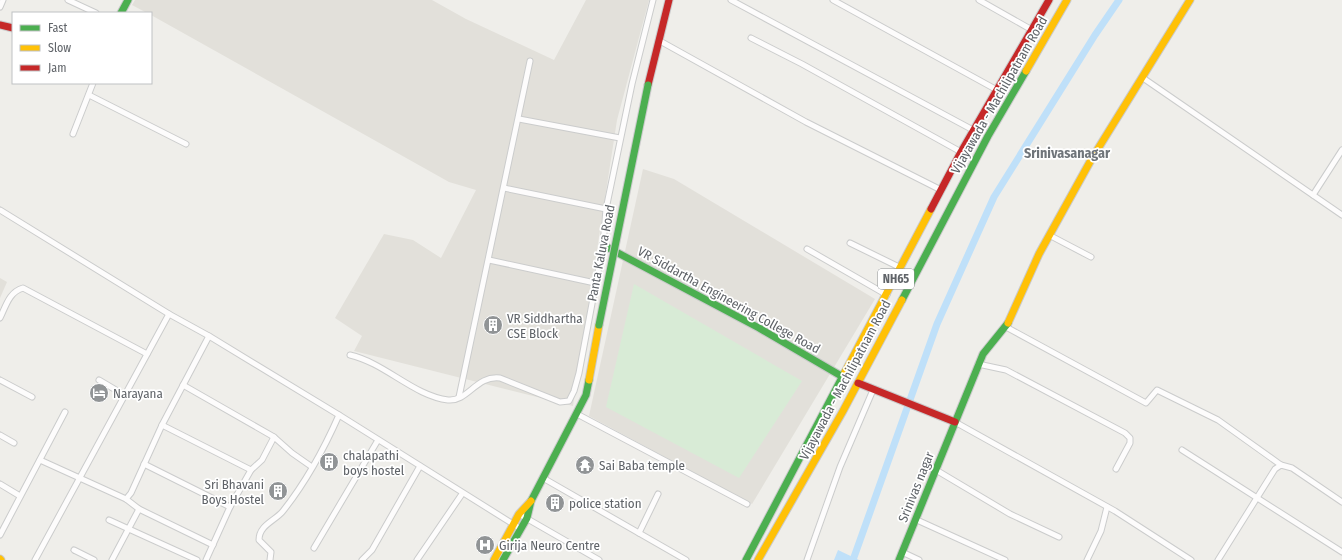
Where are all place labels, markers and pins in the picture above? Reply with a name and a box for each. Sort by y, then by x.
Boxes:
place label: VR Siddhartha CSE Block [507,311,583,341]
building icon: VR Siddhartha CSE Block [482,314,504,336]
hotel icon: Narayana [88,382,110,404]
place label: Narayana [113,386,163,401]
place label: chalapathi boys hostel [343,448,405,478]
building icon: chalapathi boys hostel [318,451,340,473]
temple icon: Sai Baba temple [574,454,596,476]
place label: Sai Baba temple [599,458,685,473]
place label: Sri Bhavani Boys Hostel [202,477,265,507]
building icon: Sri Bhavani Boys Hostel [267,480,289,502]
building icon: police station [544,492,566,514]
place label: police station [569,496,642,511]
hospital icon: Girija Neuro Centre [474,534,496,556]
place label: Girija Neuro Centre [499,538,600,553]

